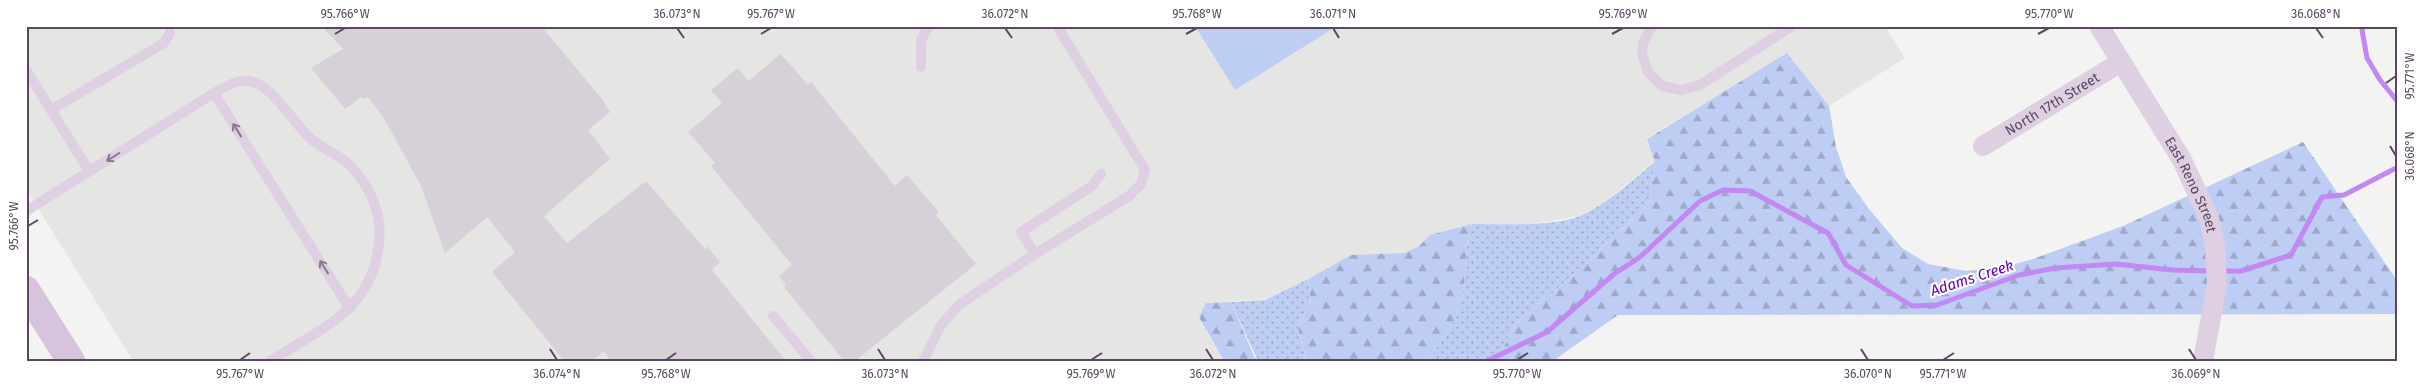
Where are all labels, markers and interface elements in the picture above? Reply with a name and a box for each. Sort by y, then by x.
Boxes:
text: 95.766°W [320,7,370,21]
text: 36.073°N [653,7,701,21]
text: 95.767°W [747,7,795,21]
text: 36.072°N [981,7,1029,21]
text: 95.768°W [1172,7,1222,21]
text: 36.071°N [1310,7,1356,21]
text: 95.769°W [1599,7,1648,21]
text: 95.770°W [2025,7,2073,21]
text: 36.068°N [2291,7,2341,21]
text: 95.771°W [2403,52,2417,100]
street label: North 17th Street [2002,68,2103,139]
one-way arrow [232,123,242,137]
text: 36.068°N [2403,131,2417,181]
street label: East Reno Street [2161,134,2220,235]
one-way arrow [106,152,120,162]
text: 95.766°W [7,201,21,251]
water label: Adams Creek [1927,256,2016,300]
one-way arrow [318,261,328,275]
text: 95.767°W [216,367,264,381]
text: 36.074°N [533,367,581,381]
text: 95.768°W [641,367,691,381]
text: 36.073°N [861,367,909,381]
text: 95.769°W [1067,367,1116,381]
text: 36.072°N [1189,367,1237,381]
text: 95.770°W [1493,367,1541,381]
text: 36.070°N [1844,367,1892,381]
text: 95.771°W [1919,367,1967,381]
text: 36.069°N [2172,367,2220,381]

